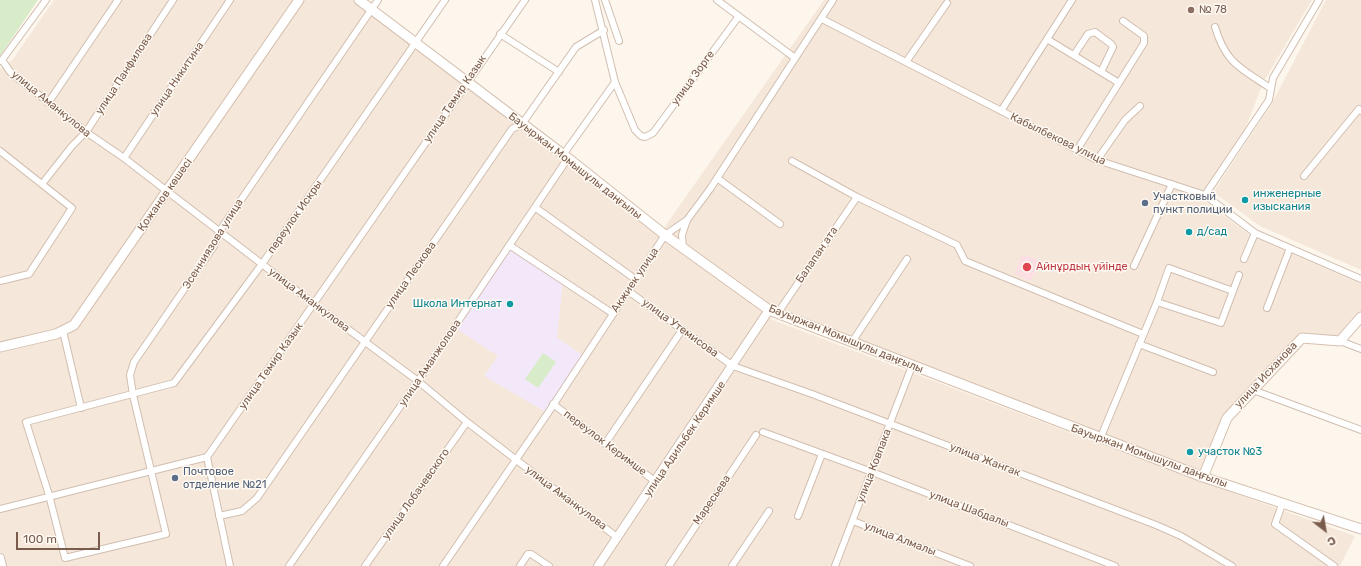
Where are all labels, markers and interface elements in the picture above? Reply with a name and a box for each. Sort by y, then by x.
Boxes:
place label: № 78 [1199,3,1227,17]
marker: № 78 [1186,5,1196,15]
street label: улица Панфилова [93,31,155,117]
street label: улица Никитина [147,39,207,119]
street label: улица Зорге [669,48,717,108]
street label: улица Темир Казык [421,53,489,145]
street label: улица Аманкулова [9,68,93,140]
street label: Бауыржан Момышұлы даңғылы [506,110,644,222]
street label: Кабылбекова улица [1008,110,1108,168]
street label: Қожанов көшесі [135,156,195,234]
street label: переулок Искры [265,178,325,256]
place label: инженерные изыскания [1253,187,1321,213]
place label: Участковый пункт полиции [1153,190,1232,216]
marker: инженерные изыскания [1240,195,1250,205]
street label: Эсенниязова улица [180,196,246,292]
marker: Участковый пункт полиции [1140,198,1150,208]
street label: Балапан ата [793,224,841,286]
place label: д/сад [1197,225,1227,239]
marker: д/сад [1184,227,1194,237]
street label: улица Лескова [383,239,439,311]
street label: Акжиек улица [609,245,661,315]
place label: Айнұрдың үйінде [1036,260,1128,274]
marker: Айнұрдың үйінде [1021,261,1033,273]
street label: улица Аманкулова [266,265,352,335]
street label: улица Утемисова [639,296,721,360]
place label: Школа Интернат [413,297,502,311]
marker: Школа Интернат [505,299,515,309]
street label: Бауыржан Момышұлы даңғылы [767,302,925,376]
street label: улица Аманжолова [396,317,464,409]
street label: улица Темир Казык [236,320,306,412]
street label: улица Исханова [1232,339,1300,411]
street label: улица Адильбек Керимше [641,379,729,499]
street label: переулок Керимше [561,407,649,479]
street label: Бауыржан Момышұлы даңғылы [1069,421,1229,491]
street label: улица Ковпака [854,427,894,505]
street label: улица Жангак [948,440,1022,480]
place label: участок №3 [1198,445,1262,459]
street label: улица Лобачевского [380,446,452,542]
marker: участок №3 [1185,447,1195,457]
street label: улица Аманкулова [523,463,609,533]
place label: Почтовое отделение №21 [183,465,266,491]
street label: Маресьева [690,472,734,528]
marker: Почтовое отделение №21 [170,473,180,483]
street label: улица Шабдалы [927,488,1011,530]
north arrow [1305,510,1345,550]
street label: улица Алмалы [862,519,938,559]
scale bar [18,524,102,550]
text: 100 m [23,532,57,546]
text: С [1325,533,1338,548]

